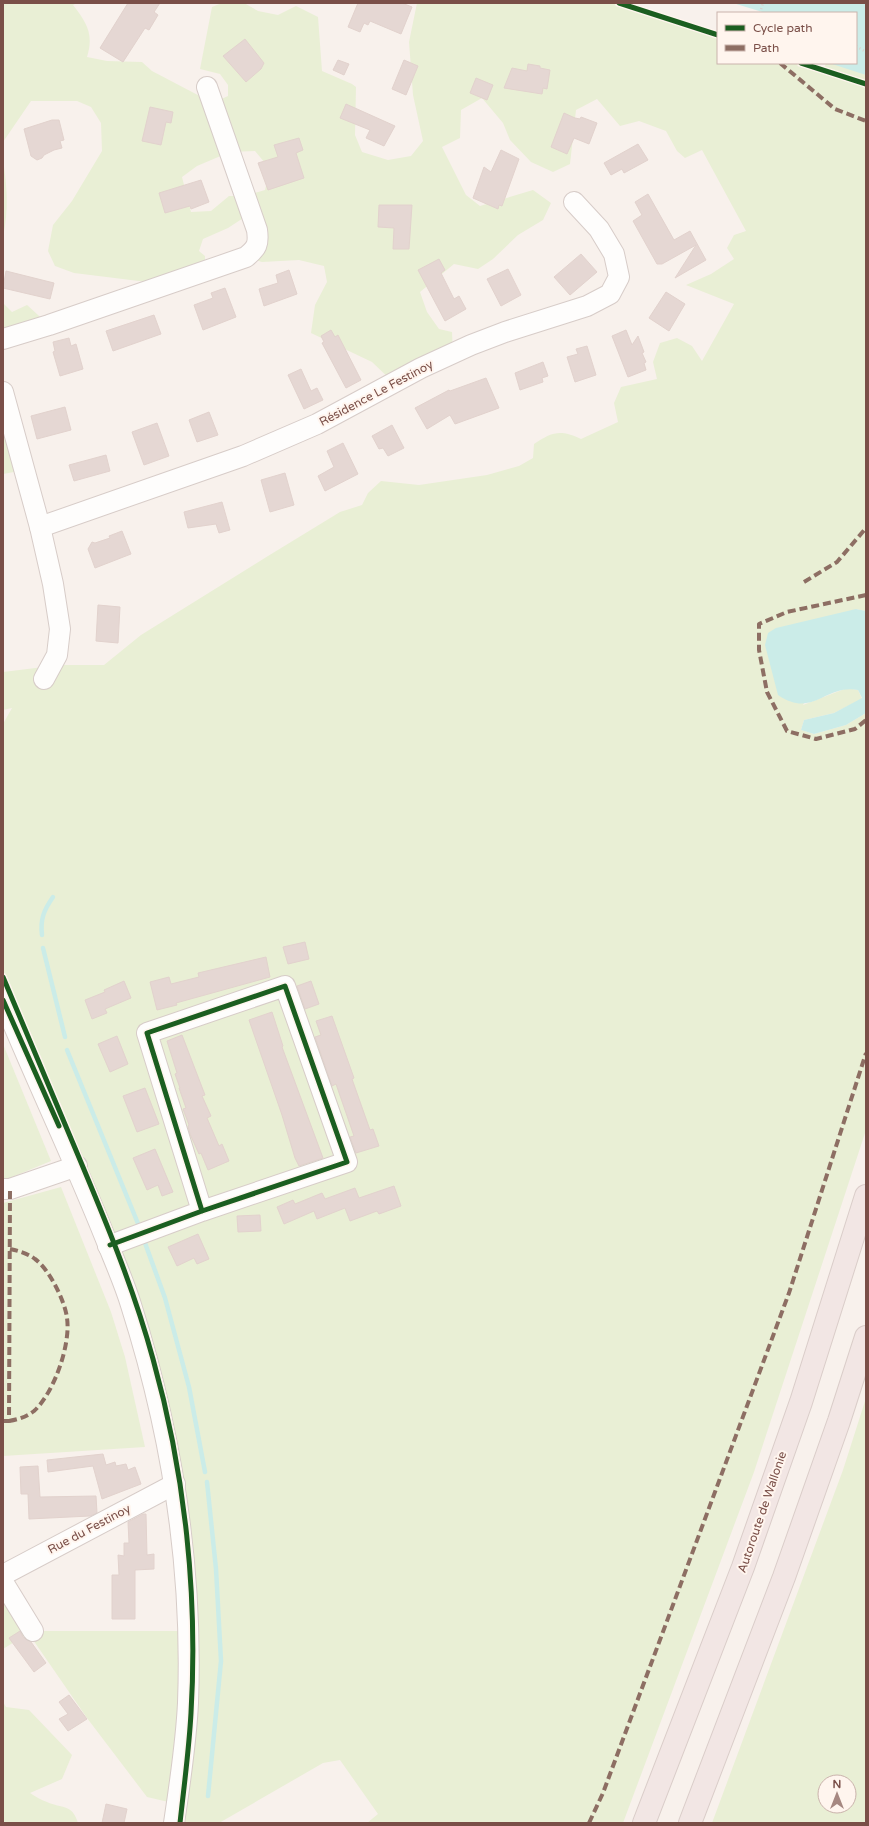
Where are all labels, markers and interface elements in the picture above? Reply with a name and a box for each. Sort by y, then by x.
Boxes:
legend [717,12,857,64]
text: Cycle path [753,21,812,35]
text: Path [753,41,779,55]
street label: Résidence Le Festinoy [317,357,436,429]
street label: Autoroute de Wallonie [735,1449,789,1575]
street label: Rue du Festinoy [45,1501,133,1557]
north arrow [817,1774,857,1814]
text: N [833,1778,841,1791]

